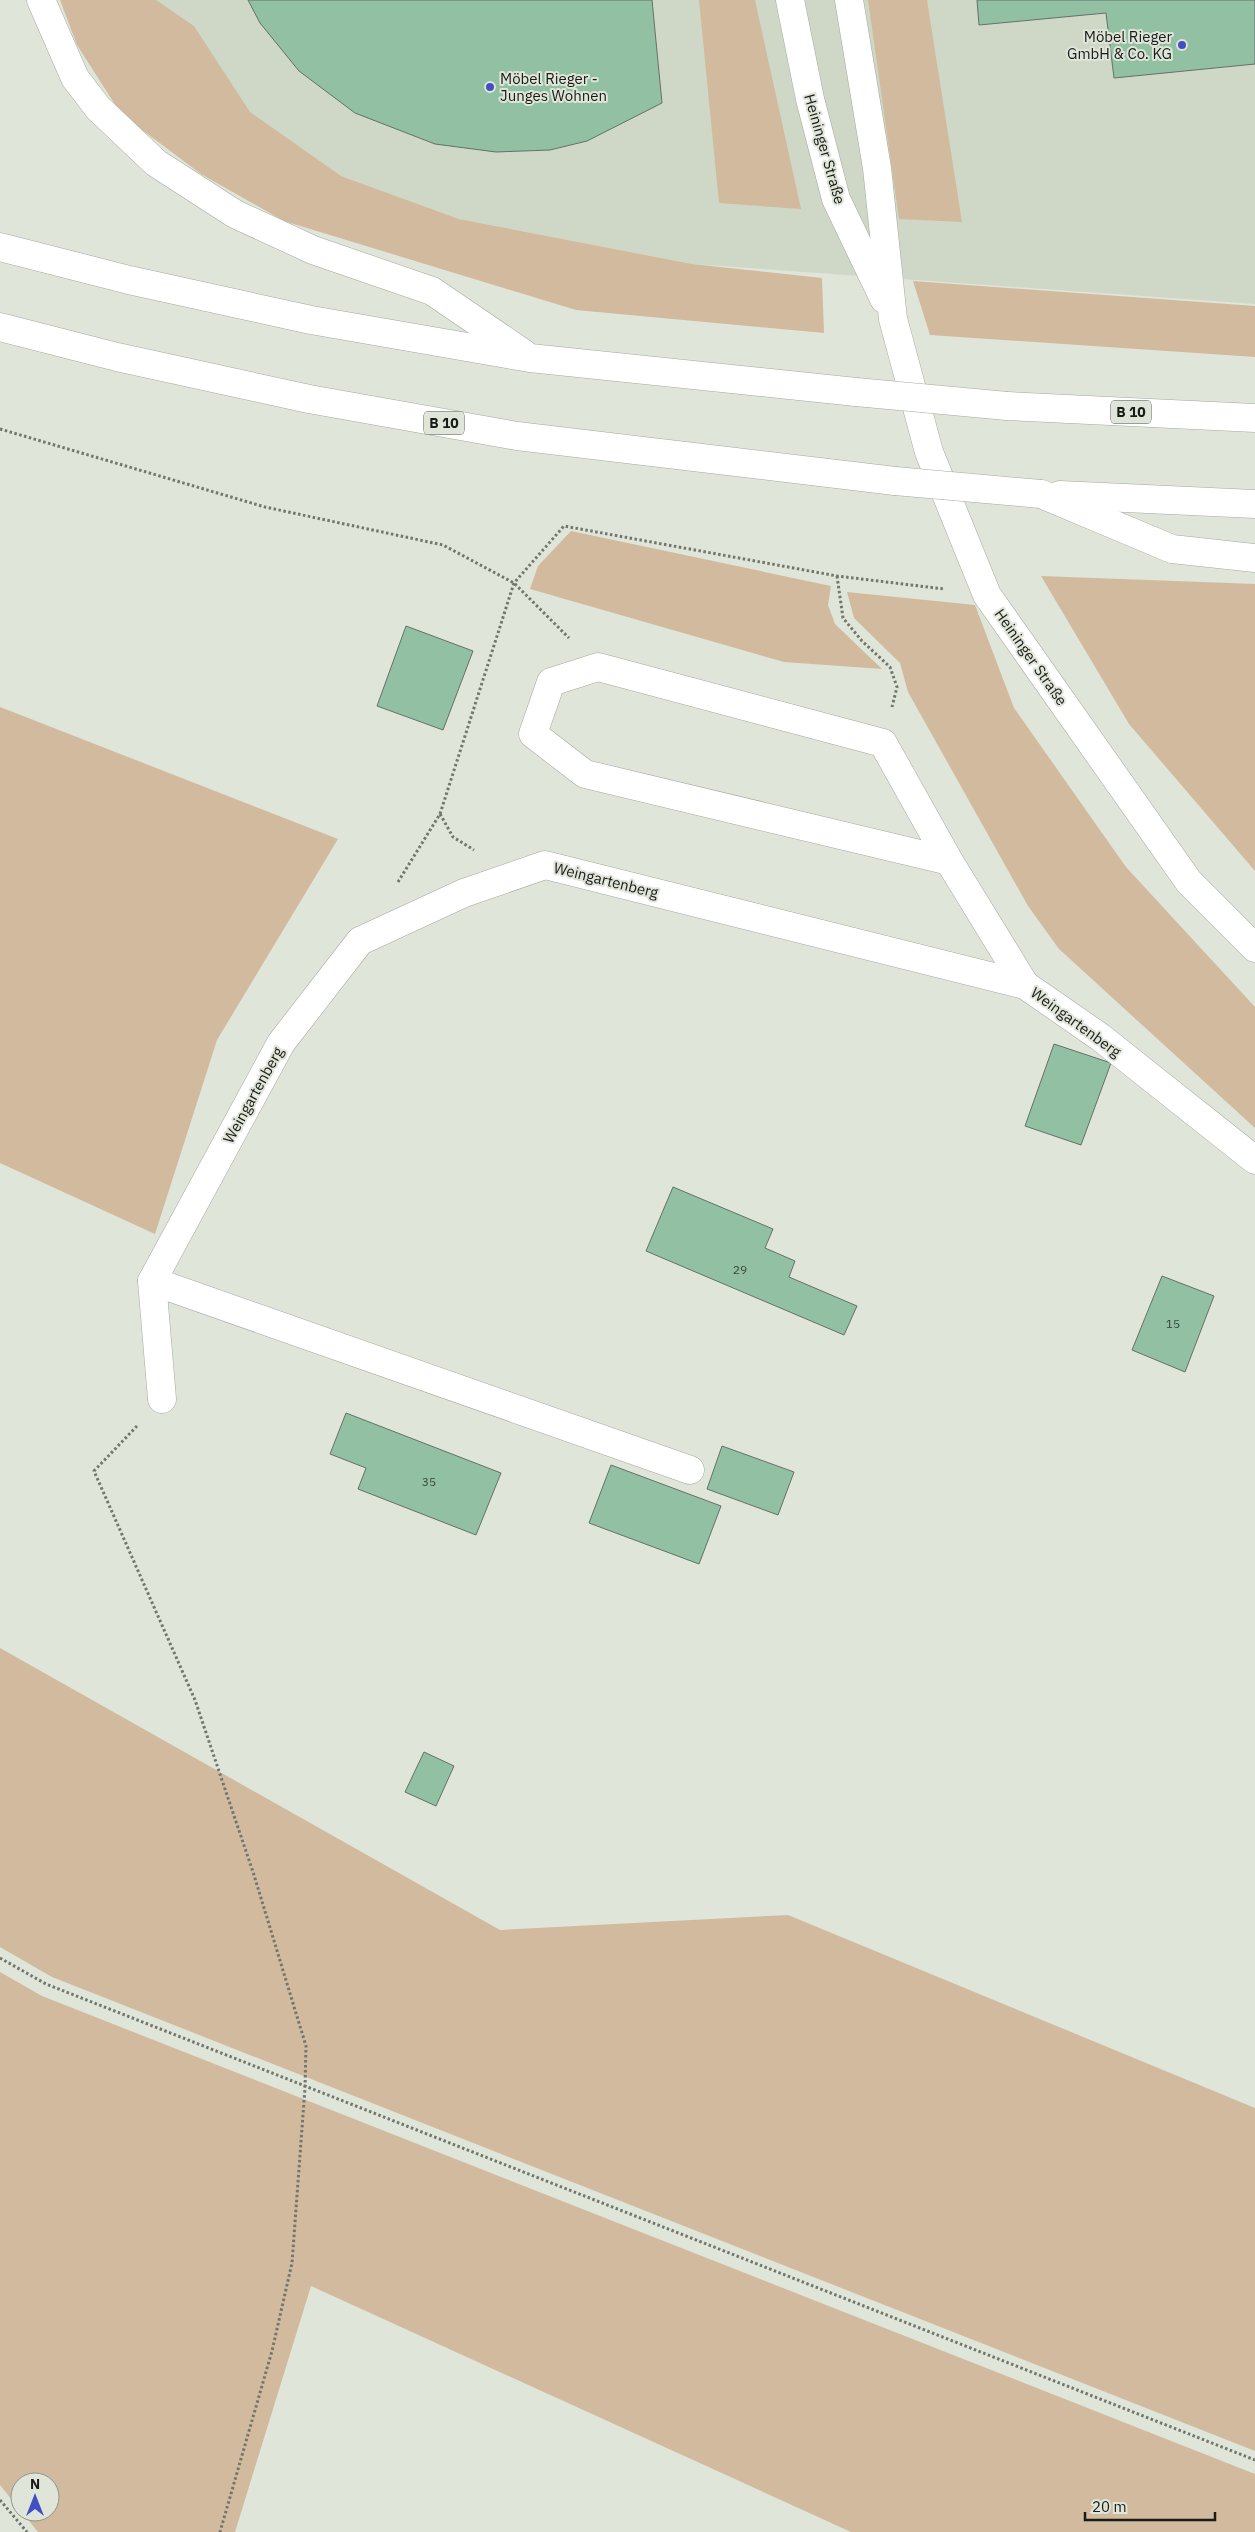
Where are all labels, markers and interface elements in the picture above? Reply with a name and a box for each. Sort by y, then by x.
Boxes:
place label: Möbel Rieger GmbH & Co. KG [1067,27,1172,63]
marker: Möbel Rieger GmbH & Co. KG [1176,39,1188,51]
place label: Möbel Rieger - Junges Wohnen [500,69,607,105]
marker: Möbel Rieger - Junges Wohnen [484,81,496,93]
street label: Heininger Straße [800,92,850,206]
road number: B 10 [1111,401,1151,424]
road number: B 10 [424,412,464,434]
street label: Heininger Straße [991,605,1071,709]
street label: Weingartenberg [552,858,660,902]
street label: Weingartenberg [1027,983,1125,1061]
street label: Weingartenberg [219,1044,287,1146]
house number: 29 [733,1262,747,1277]
house number: 15 [1166,1316,1180,1331]
house number: 35 [422,1474,436,1489]
north arrow [10,2472,60,2522]
text: N [30,2475,40,2493]
scale bar [1085,2490,1215,2522]
text: 20 m [1092,2497,1127,2516]

